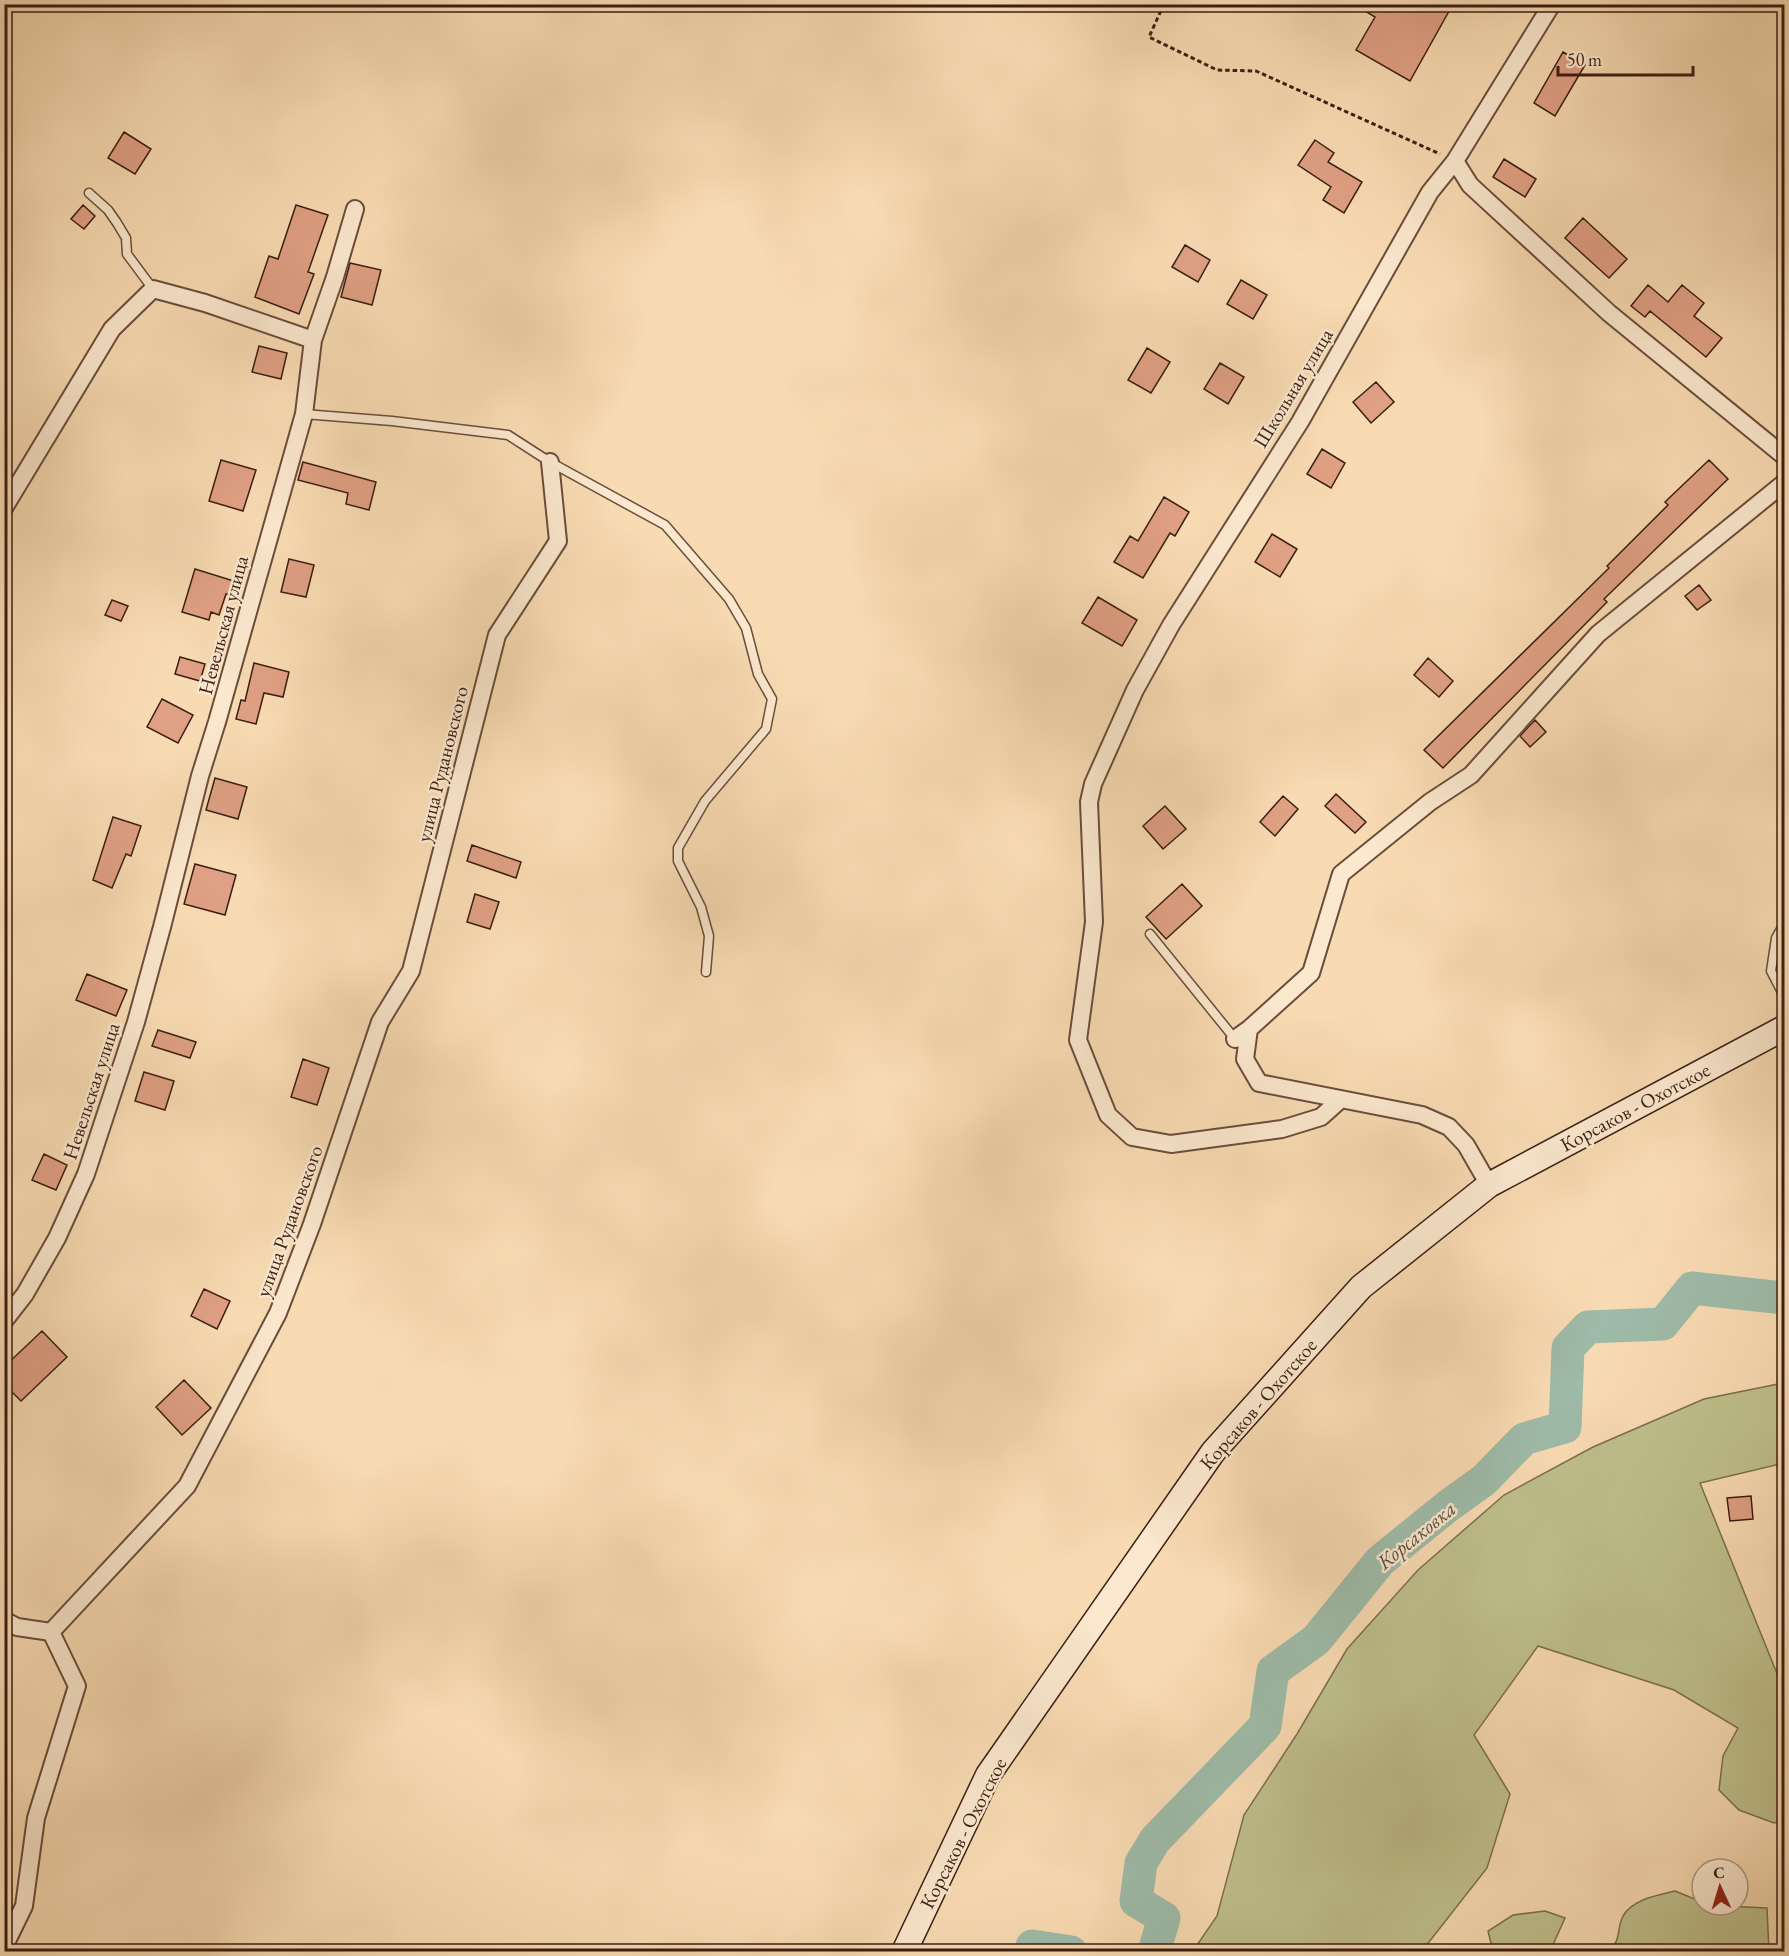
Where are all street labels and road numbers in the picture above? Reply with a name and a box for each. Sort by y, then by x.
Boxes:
street label: Школьная улица [1247,324,1339,452]
street label: Невельская улица [192,553,254,697]
street label: улица Рудановского [410,683,474,845]
street label: Невельская улица [57,1019,125,1163]
street label: Корсаков - Охотское [1556,1056,1715,1157]
street label: улица Рудановского [249,1141,329,1301]
street label: Корсаков - Охотское [1194,1333,1322,1475]
street label: Корсаков - Охотское [914,1753,1012,1913]

